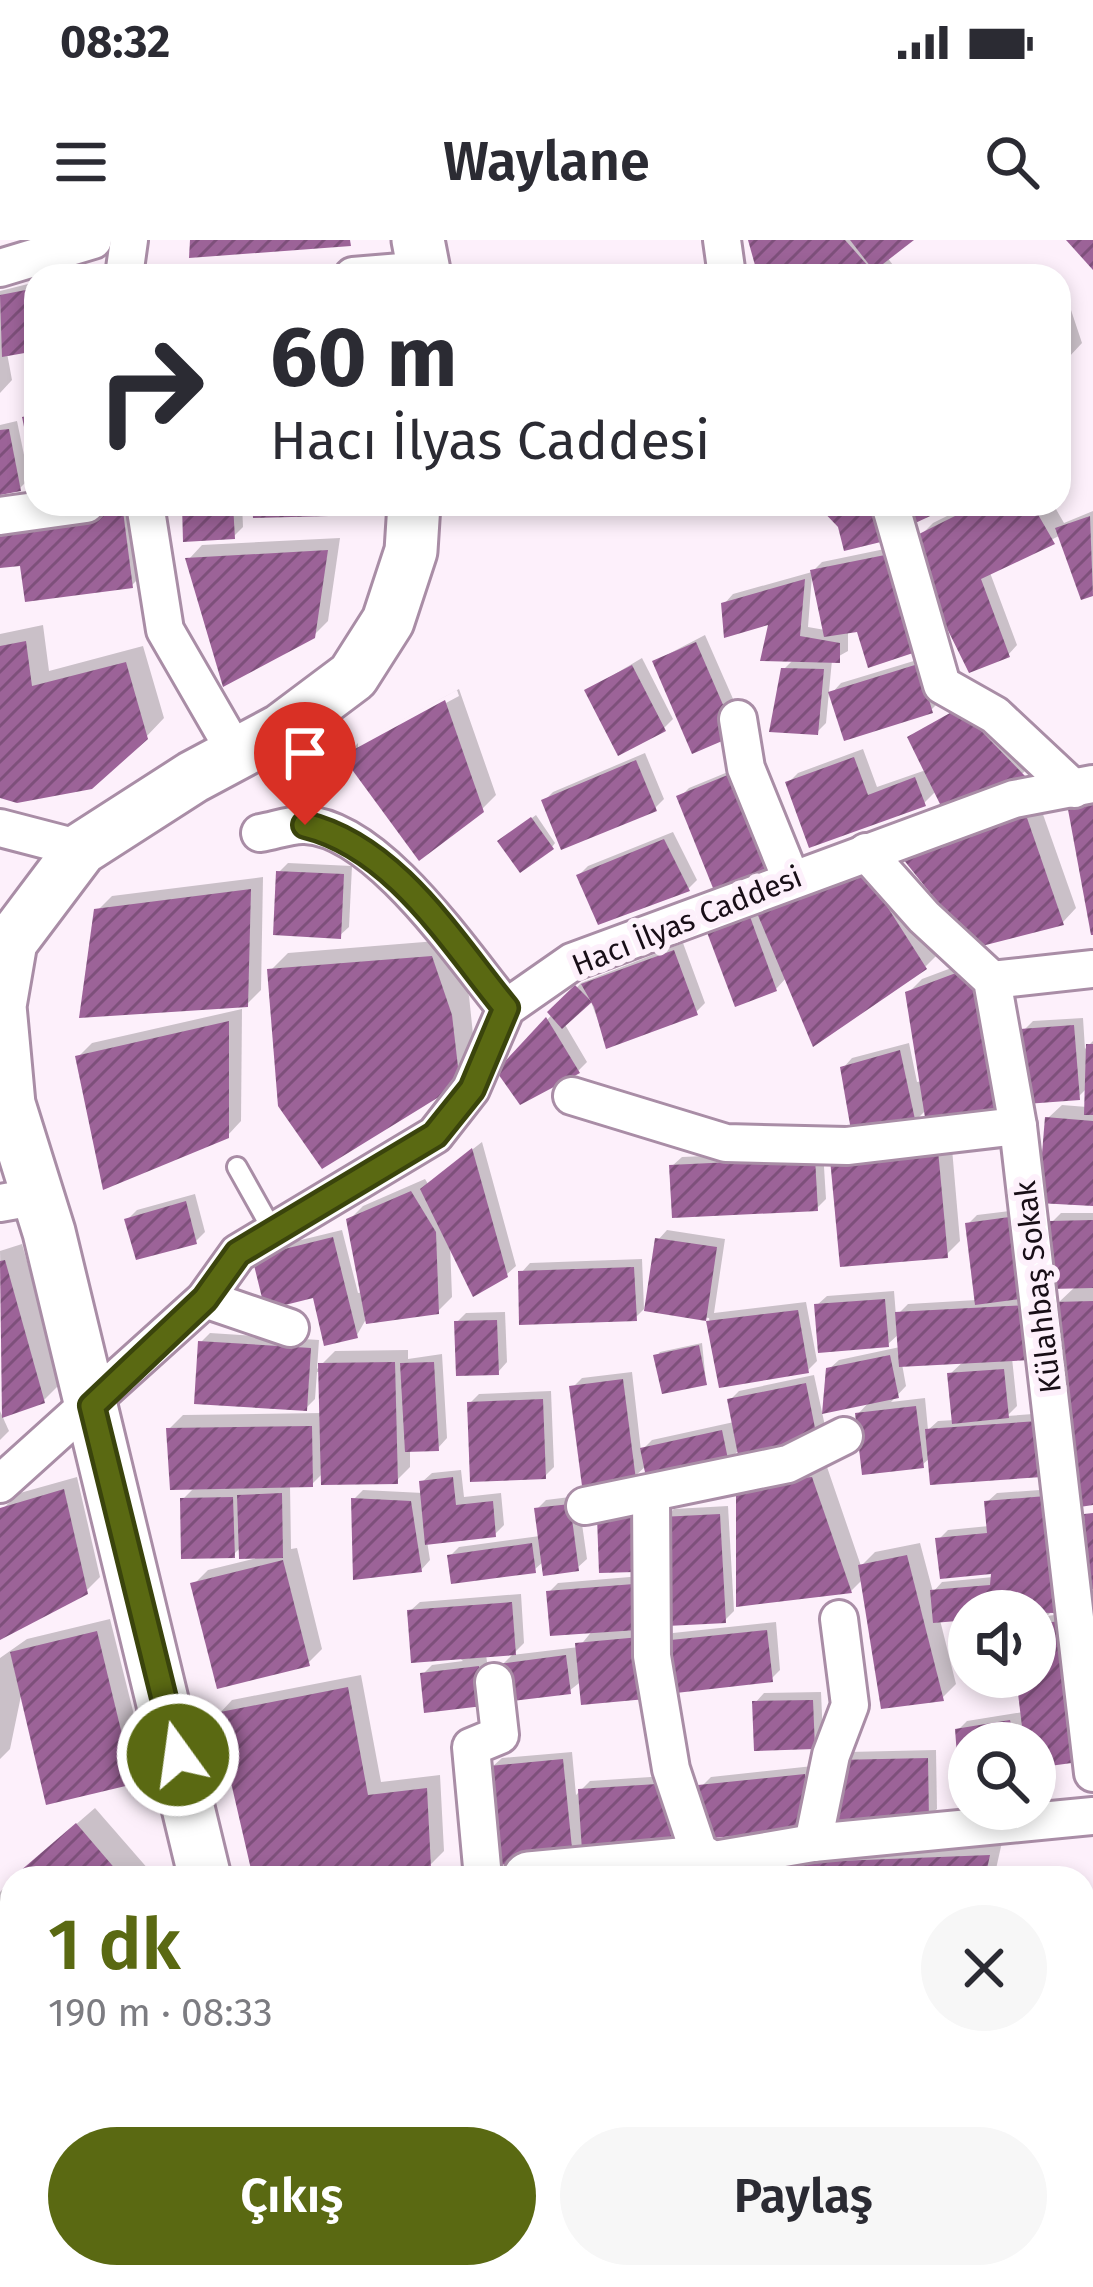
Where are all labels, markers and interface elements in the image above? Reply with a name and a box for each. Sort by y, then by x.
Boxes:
text: 08:32 [60,15,170,69]
icon: menu [48,129,114,195]
icon: search [979,129,1045,195]
text: Waylane [443,130,650,194]
text: 60 m [270,307,457,408]
icon: right [72,312,228,468]
text: Hacı İlyas Caddesi [270,409,710,473]
pin [254,702,356,825]
icon: arrive [272,720,338,786]
street label: Hacı İlyas Caddesi [567,858,807,984]
street label: Külahbaş Sokak [1007,1178,1069,1395]
map controls [948,1590,1056,1830]
button: sound [948,1590,1056,1698]
position arrow [115,1692,241,1818]
button: search [948,1722,1056,1830]
text: 1 dk [48,1902,181,1988]
button: close [921,1905,1047,2031]
text: 190 m · 08:33 [48,1990,273,2036]
button: Çıkış [48,2127,536,2265]
button: Paylaş [560,2127,1047,2265]

